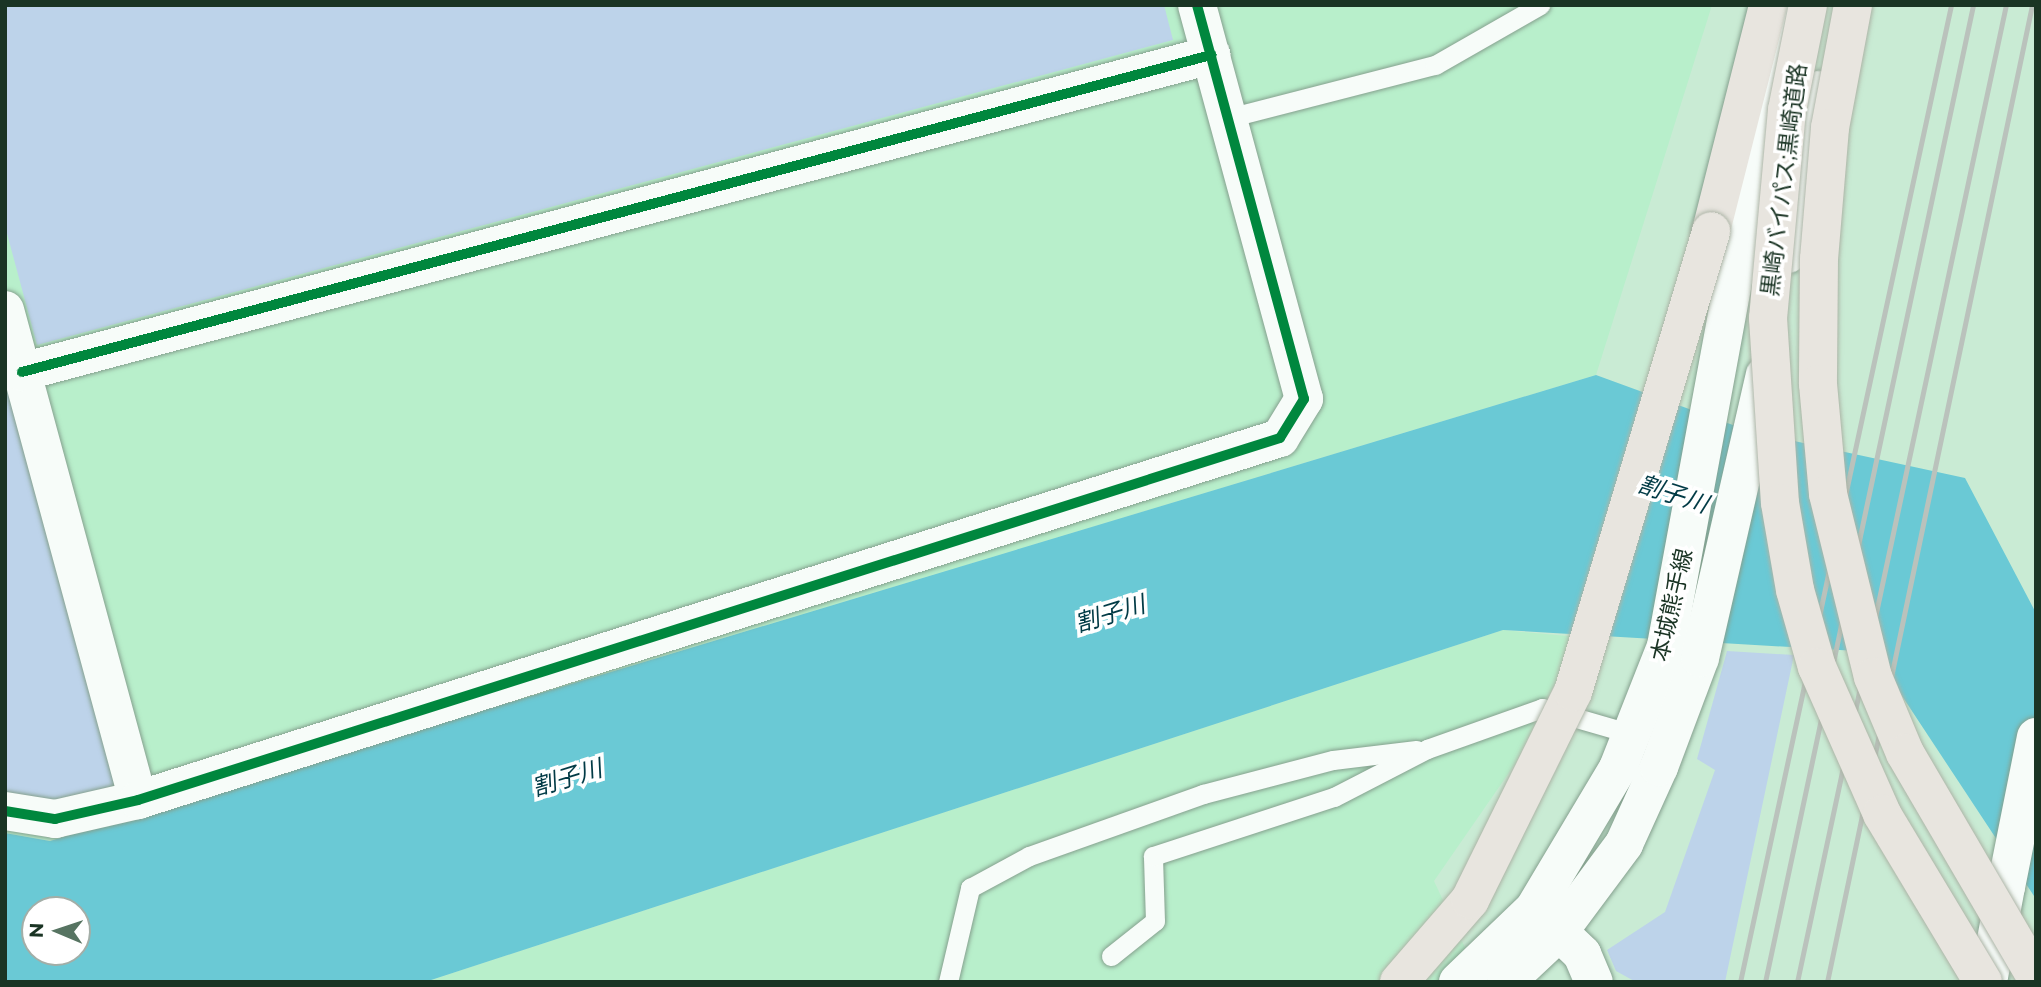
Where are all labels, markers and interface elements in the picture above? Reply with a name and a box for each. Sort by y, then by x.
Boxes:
street label: 黒崎バイパス;黒崎道路 [1756,62,1812,298]
water label: 割子川 [1634,469,1712,519]
street label: 本城熊手線 [1646,546,1698,664]
water label: 割子川 [1071,590,1149,638]
water label: 割子川 [528,754,606,802]
north arrow [21,896,91,966]
text: N [25,922,48,938]

